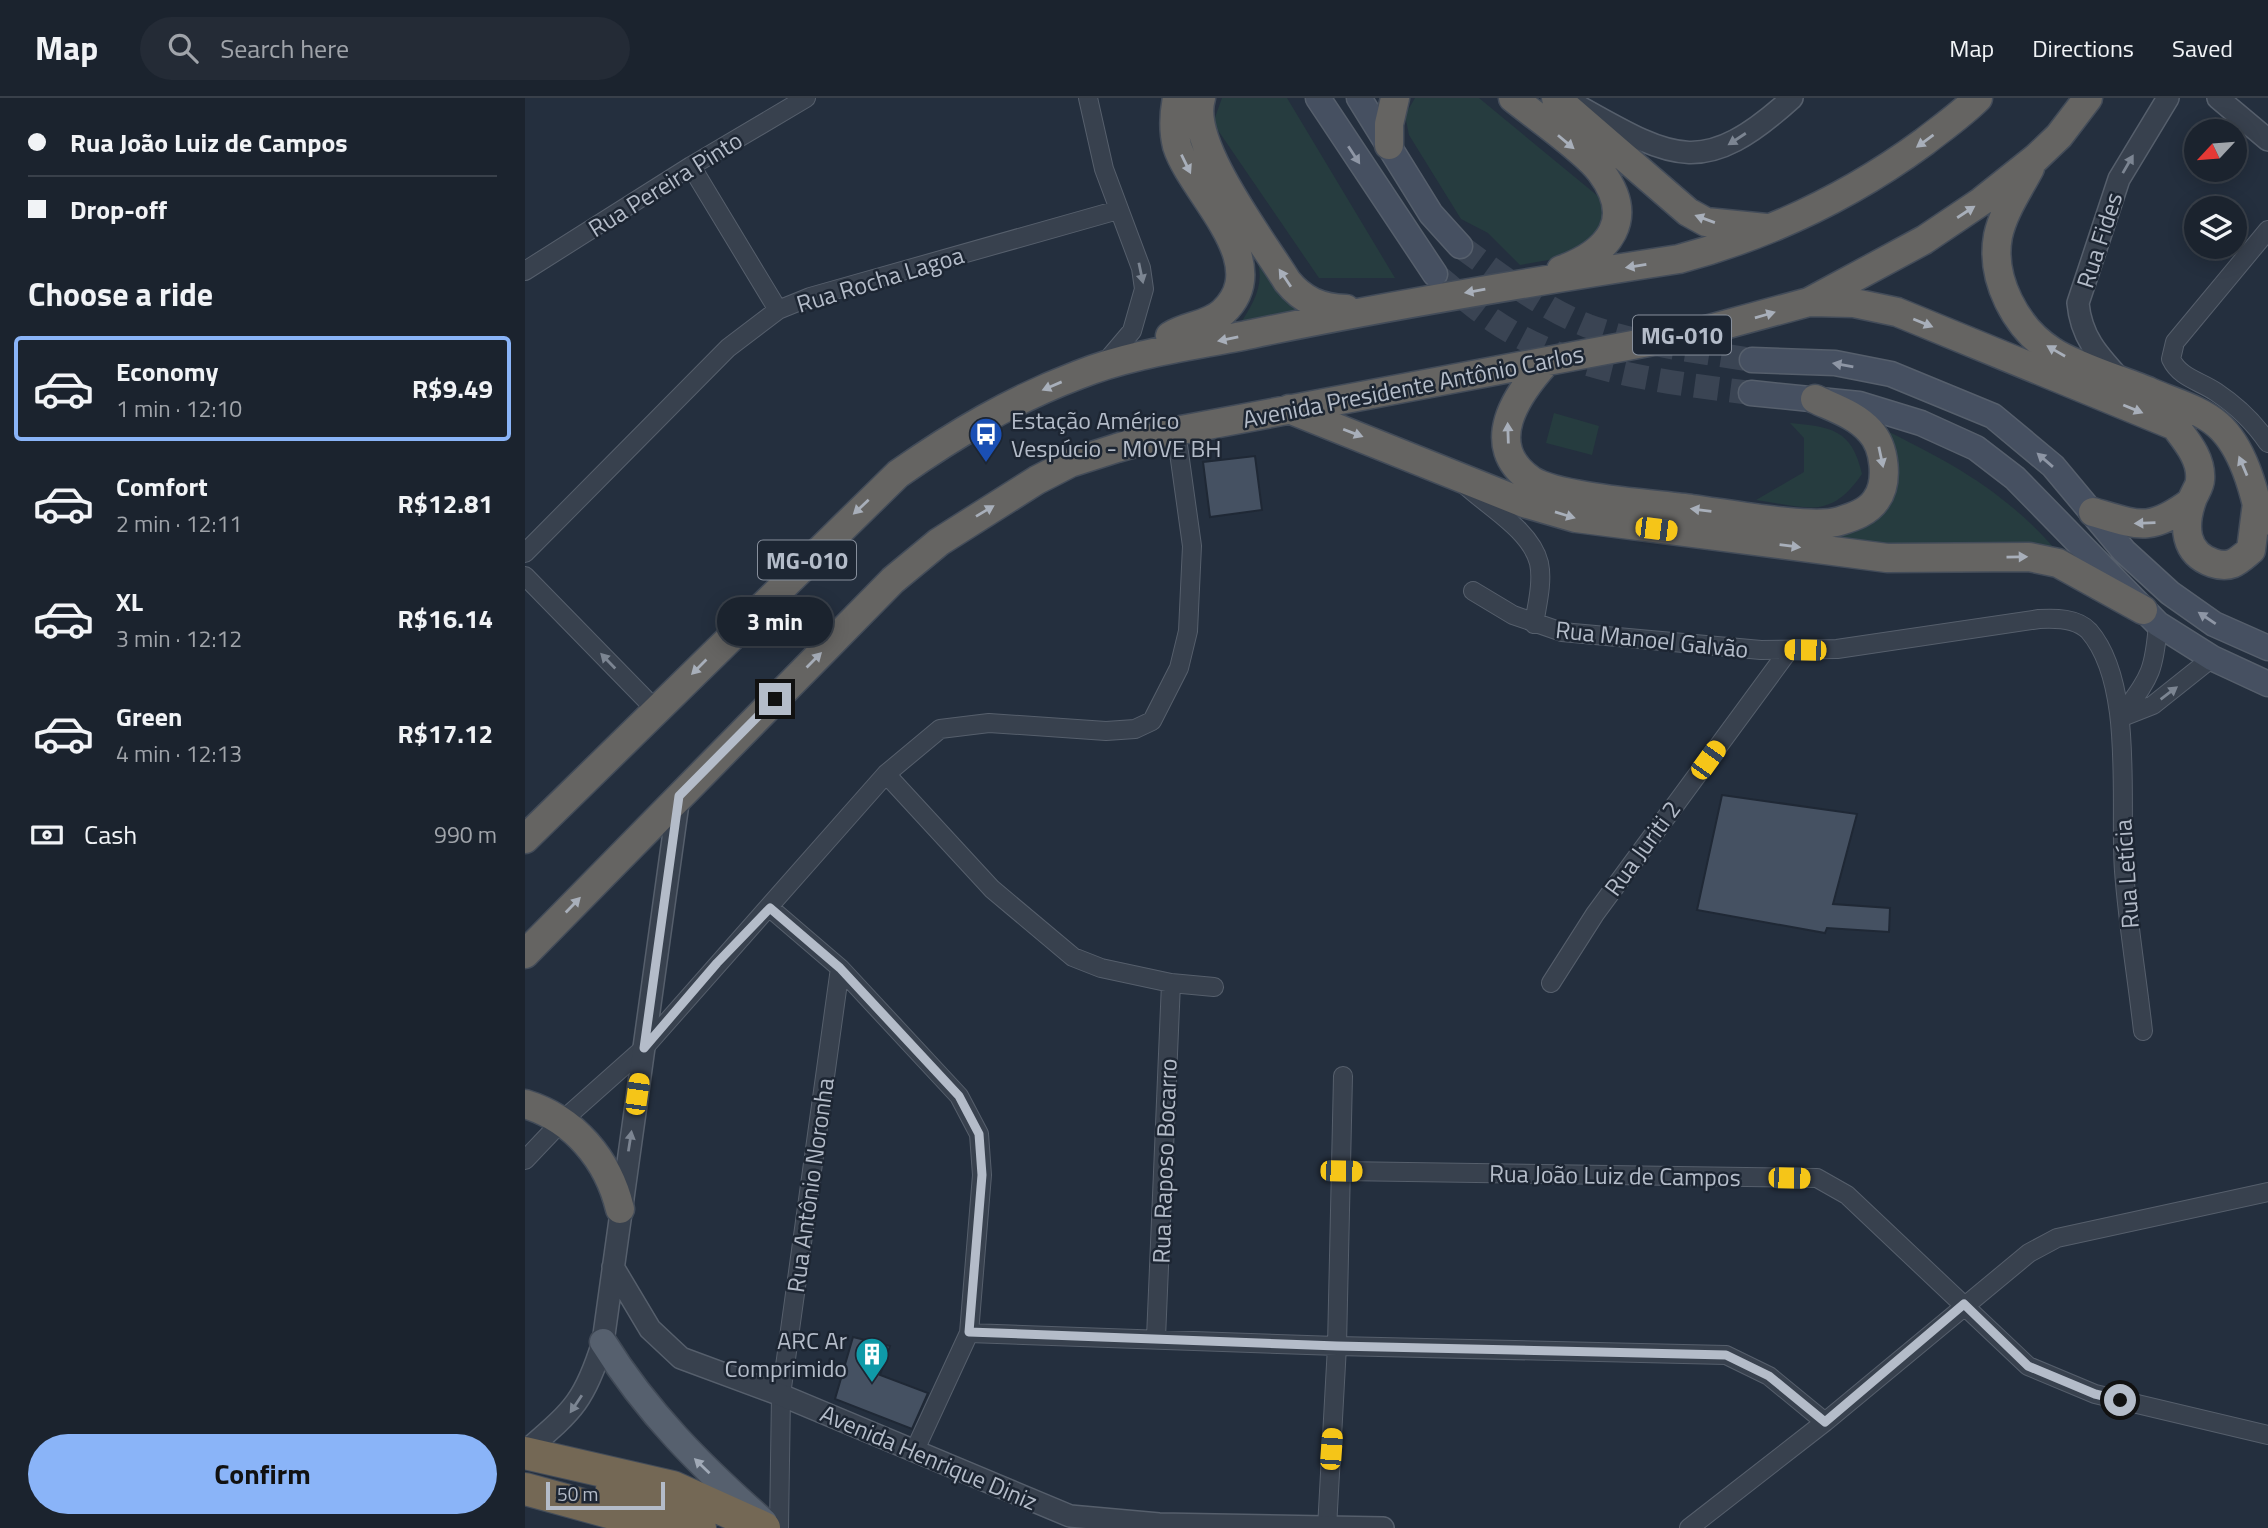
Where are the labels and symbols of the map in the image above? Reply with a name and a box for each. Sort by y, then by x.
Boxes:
north arrow [2184,119,2247,182]
street label: Rua Pereira Pinto [581,122,749,246]
one-way arrow [1727,132,1747,145]
one-way arrow [1916,133,1934,147]
one-way arrow [1556,134,1574,149]
one-way arrow [1348,146,1361,165]
one-way arrow [1180,154,1191,174]
one-way arrow [2122,155,2134,174]
street label: Rua Fides [2067,188,2131,292]
one-way arrow [1957,205,1975,219]
one-way arrow [1694,213,1715,224]
street label: Rua Rocha Lagoa [792,236,968,322]
one-way arrow [1625,261,1647,272]
one-way arrow [1136,262,1147,284]
one-way arrow [1279,268,1292,288]
one-way arrow [1464,286,1486,297]
one-way arrow [1754,309,1775,319]
road number: MG-010 [1633,316,1731,354]
one-way arrow [1912,317,1933,328]
one-way arrow [1217,333,1239,344]
street label: Avenida Presidente Antônio Carlos [1239,335,1587,437]
one-way arrow [2046,345,2065,357]
one-way arrow [1832,359,1854,370]
one-way arrow [1041,380,1062,391]
place label: Estação Américo Vespúcio - MOVE BH [1011,402,1222,466]
one-way arrow [2123,404,2144,415]
bus stop icon: Estação Américo Vespúcio - MOVE BH [967,415,1005,464]
one-way arrow [1503,422,1514,444]
one-way arrow [1342,428,1363,439]
one-way arrow [1875,446,1886,468]
one-way arrow [2036,452,2054,468]
one-way arrow [2237,456,2248,477]
one-way arrow [852,499,870,515]
one-way arrow [1690,504,1712,515]
one-way arrow [975,505,994,518]
one-way arrow [1555,510,1576,520]
car [1634,516,1679,542]
one-way arrow [2134,517,2156,529]
road number: MG-010 [758,540,856,580]
one-way arrow [1779,541,1801,552]
one-way arrow [2006,551,2028,563]
callout: 3 min [717,598,833,646]
street label: Rua Manoel Galvão [1554,611,1750,667]
one-way arrow [2197,612,2216,625]
car [1784,639,1827,661]
one-way arrow [805,652,822,669]
one-way arrow [600,653,616,669]
one-way arrow [692,658,708,675]
route end [759,683,791,715]
one-way arrow [2160,687,2178,701]
car [1688,737,1729,783]
street label: Rua Juriti 2 [1595,793,1689,903]
street label: Rua Letícia [2104,818,2148,930]
one-way arrow [564,897,581,914]
street label: Rua Raposo Bocarro [1142,1058,1186,1264]
car [624,1072,651,1116]
street label: Rua Antônio Noronha [777,1075,843,1295]
one-way arrow [624,1130,635,1152]
street label: Rua João Luiz de Campos [1489,1155,1741,1195]
car [1320,1160,1363,1182]
car [1768,1167,1811,1189]
place label: ARC Ar Comprimido [725,1322,847,1386]
building icon: ARC Ar Comprimido [853,1335,891,1384]
route start [2104,1384,2136,1416]
one-way arrow [569,1395,583,1413]
street label: Avenida Henrique Diniz [815,1395,1043,1519]
car [1320,1427,1343,1471]
one-way arrow [694,1458,711,1474]
scale bar [546,1479,665,1511]

